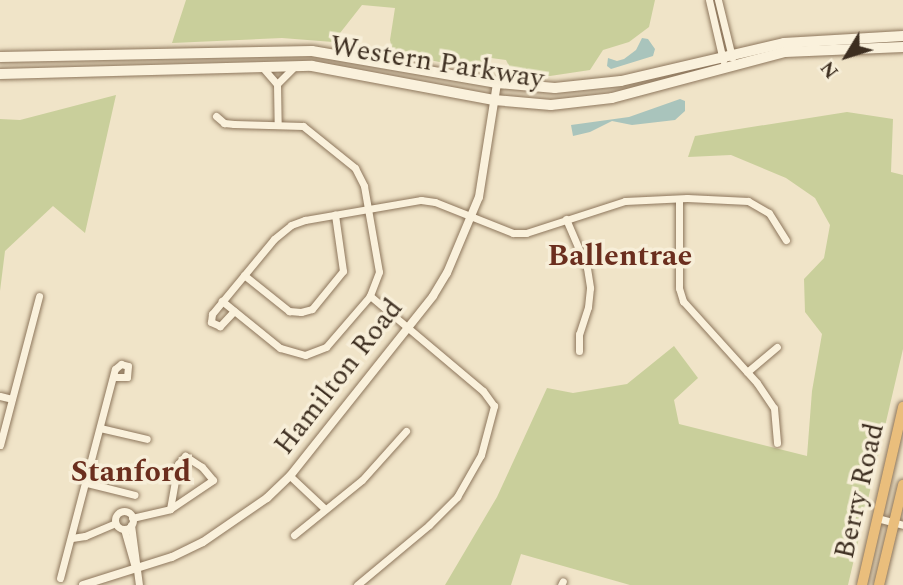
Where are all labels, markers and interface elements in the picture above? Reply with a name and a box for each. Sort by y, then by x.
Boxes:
north arrow [812,21,882,91]
street label: Western Parkway [328,30,546,96]
text: N [814,54,846,84]
district label: Ballentrae [548,238,692,274]
street label: Hamilton Road [268,292,410,462]
street label: Berry Road [828,420,892,562]
district label: Stanford [71,454,191,490]

